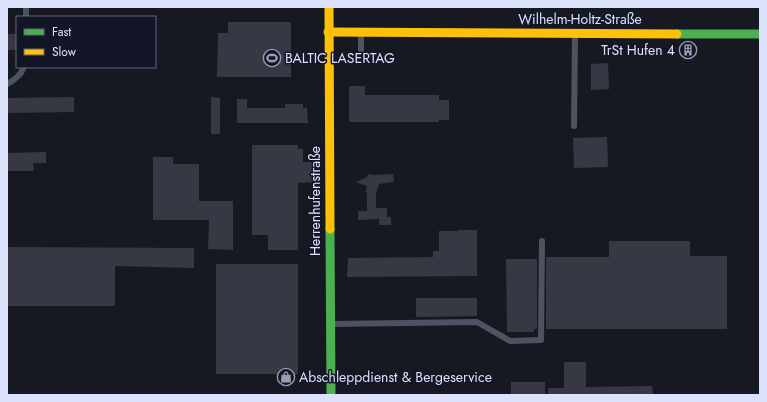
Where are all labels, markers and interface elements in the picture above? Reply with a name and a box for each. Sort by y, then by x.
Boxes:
street label: Wilhelm-Holtz-Straße [518,9,642,29]
legend [16,16,156,68]
text: Fast [52,23,71,41]
place label: TrSt Hufen 4 [601,40,675,60]
building icon: TrSt Hufen 4 [678,40,698,60]
text: Slow [52,43,77,61]
sports icon: BALTIC LASERTAG [262,48,282,68]
place label: BALTIC LASERTAG [285,48,395,68]
street label: Herrenhufenstraße [305,146,325,256]
shop icon: Abschleppdienst & Bergeservice [276,367,296,387]
place label: Abschleppdienst & Bergeservice [299,367,492,387]

